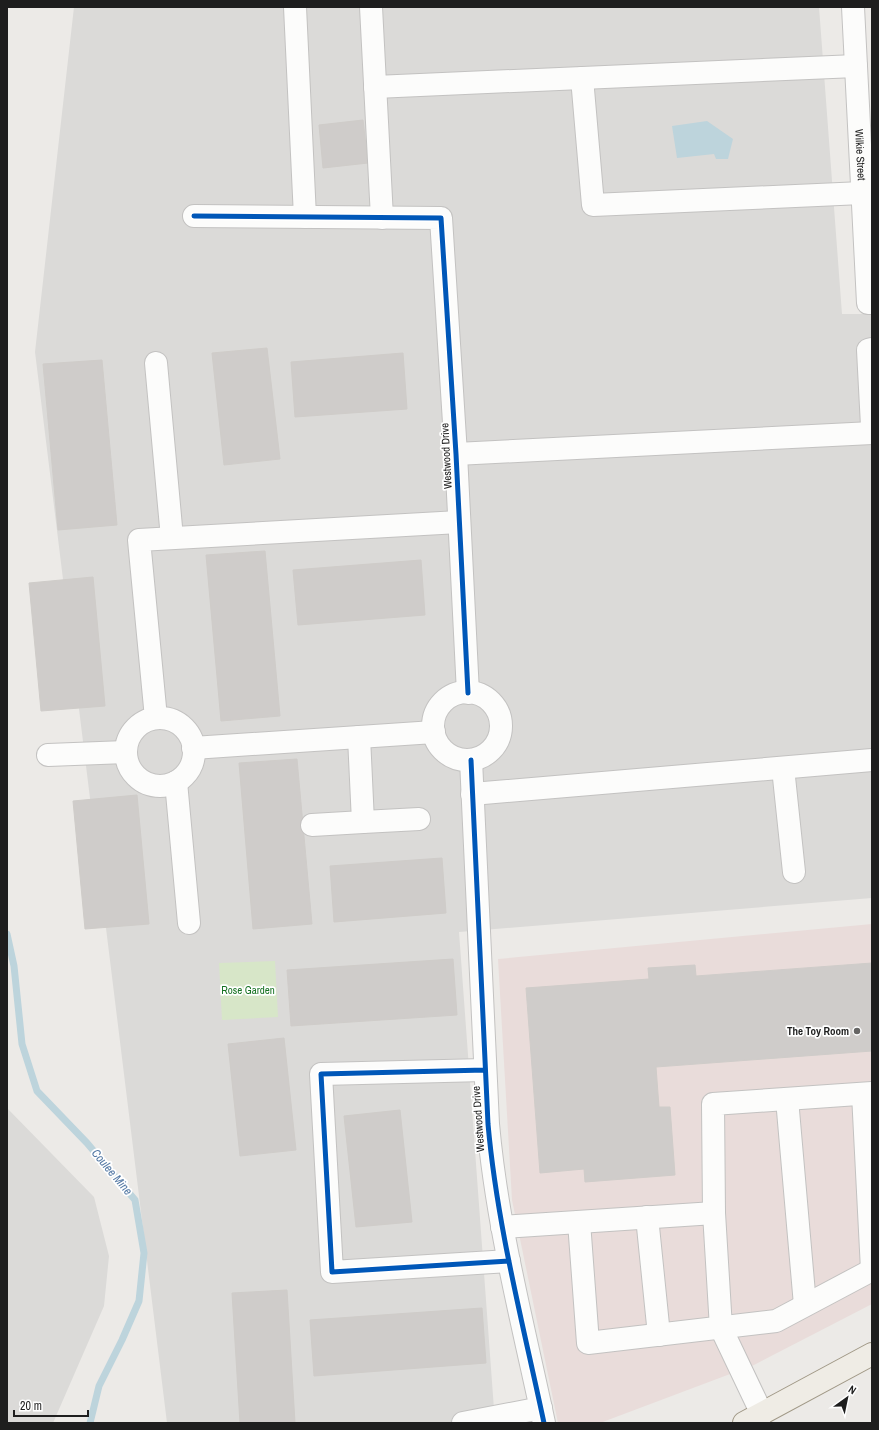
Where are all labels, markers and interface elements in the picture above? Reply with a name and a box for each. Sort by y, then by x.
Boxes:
street label: Wilkie Street [852,129,869,181]
street label: Westwood Drive [437,423,455,489]
park label: Rose Garden [221,983,275,997]
place label: The Toy Room [787,1024,849,1038]
marker: The Toy Room [852,1026,862,1036]
street label: Westwood Drive [469,1086,487,1152]
water label: Coulee Mine [88,1145,136,1199]
north arrow [827,1378,867,1418]
text: N [846,1382,859,1397]
scale bar [14,1392,88,1418]
text: 20 m [20,1398,42,1414]

